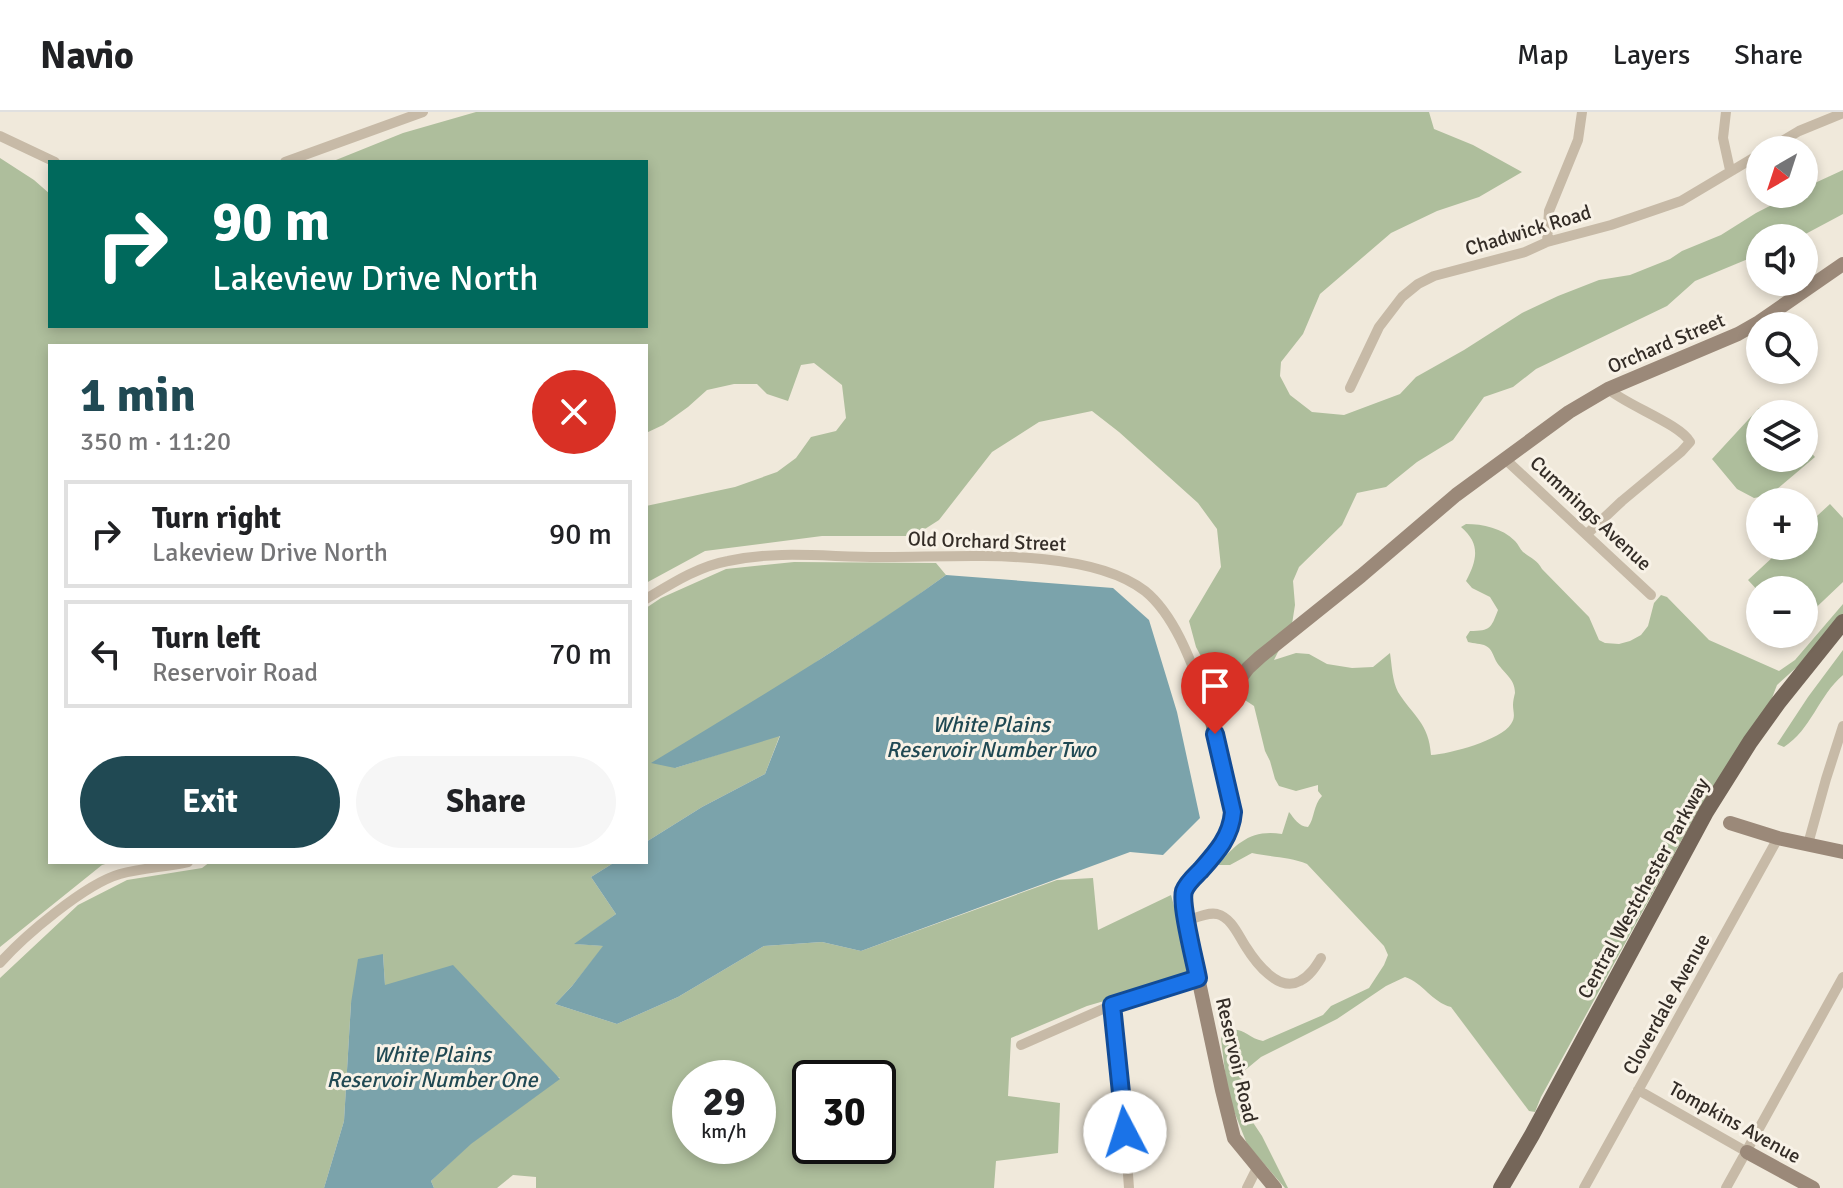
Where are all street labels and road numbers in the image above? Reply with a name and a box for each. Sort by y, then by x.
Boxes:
street label: Chadwick Road [1462,199,1594,261]
street label: Orchard Street [1604,308,1729,379]
street label: Cummings Avenue [1525,451,1657,576]
street label: Old Orchard Street [907,526,1067,557]
street label: Central Westchester Parkway [1572,773,1715,1003]
street label: Cloverdale Avenue [1617,929,1716,1079]
street label: Reservoir Road [1210,995,1263,1125]
street label: Tompkins Avenue [1664,1076,1805,1169]

